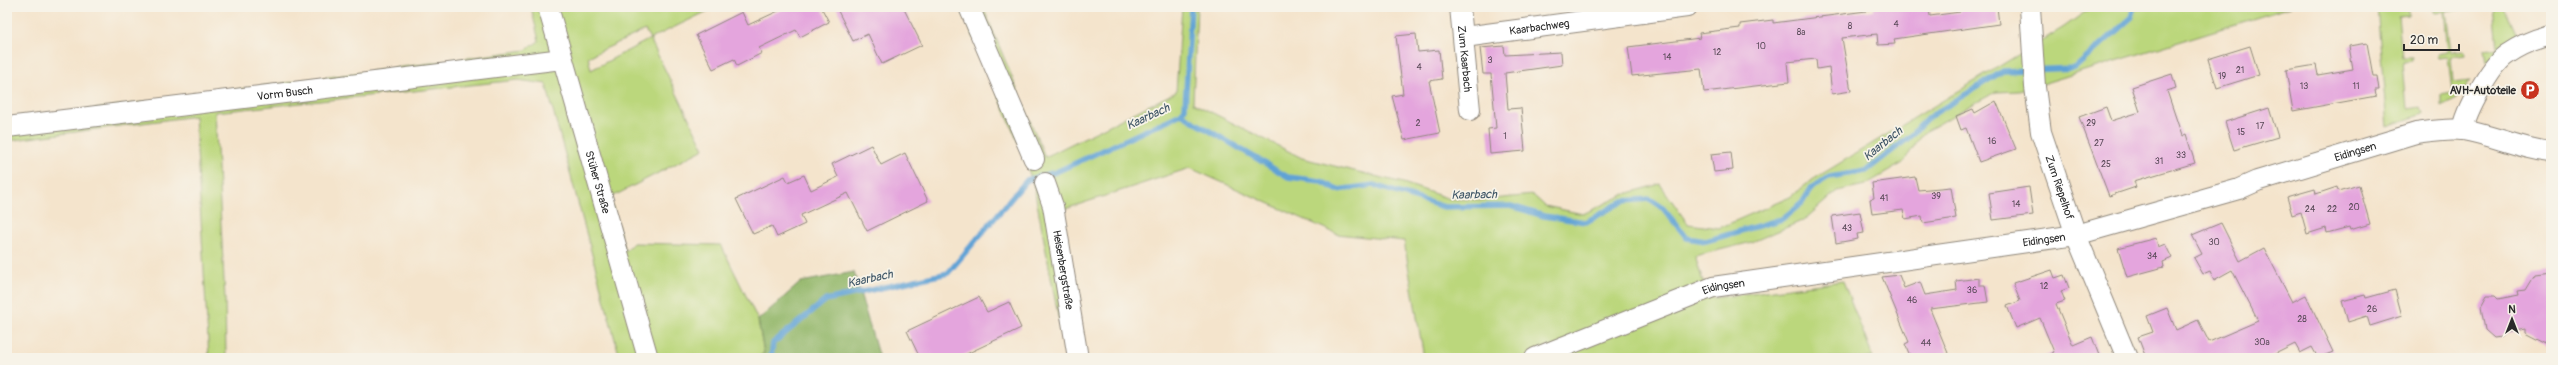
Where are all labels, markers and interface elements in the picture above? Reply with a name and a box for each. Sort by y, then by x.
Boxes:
street label: Kaarbachweg [1508,16,1571,37]
house number: 4 [1893,19,1899,30]
house number: 8 [1848,21,1853,32]
street label: Zum Kaarbach [1455,25,1475,93]
scale bar [2404,26,2459,52]
house number: 8a [1797,27,1805,38]
text: 20 m [2410,33,2439,48]
house number: 10 [1756,41,1766,52]
house number: 12 [1713,47,1721,58]
house number: 14 [1663,52,1672,63]
house number: 3 [1487,55,1493,66]
house number: 4 [1416,62,1422,73]
house number: 21 [2236,65,2244,76]
house number: 19 [2218,71,2226,82]
parking icon: AVH-Autoteile [2519,79,2541,101]
house number: 13 [2300,81,2308,92]
house number: 11 [2352,81,2360,92]
street label: Vorm Busch [256,83,314,103]
place label: AVH-Autoteile [2450,84,2517,97]
water label: Kaarbach [1124,100,1173,133]
house number: 2 [1415,118,1421,129]
house number: 29 [2086,118,2096,129]
house number: 17 [2256,121,2264,132]
water label: Kaarbach [1860,123,1907,164]
house number: 15 [2237,127,2245,138]
house number: 1 [1503,131,1507,142]
house number: 16 [1988,136,1996,147]
house number: 27 [2094,138,2104,149]
street label: Eidingsen [2333,139,2378,164]
street label: Stüher Straße [583,149,613,216]
house number: 33 [2176,150,2186,161]
street label: Zum Riepelhof [2043,153,2077,222]
house number: 31 [2155,156,2163,167]
house number: 25 [2101,159,2111,170]
water label: Kaarbach [1451,187,1498,203]
house number: 39 [1931,191,1941,202]
house number: 41 [1880,193,1888,204]
house number: 14 [2012,199,2021,210]
house number: 20 [2348,202,2360,213]
house number: 24 [2305,204,2316,215]
house number: 22 [2327,204,2337,215]
house number: 43 [1842,223,1852,234]
street label: Heisenbergstraße [1051,229,1077,311]
street label: Eidingsen [2022,230,2066,249]
house number: 30 [2208,237,2220,248]
house number: 34 [2147,251,2158,262]
water label: Kaarbach [846,267,895,291]
street label: Eidingsen [1700,276,1746,297]
house number: 12 [2040,281,2048,292]
house number: 36 [1967,285,1977,296]
house number: 46 [1907,295,1917,306]
north arrow [2492,299,2532,339]
text: N [2508,303,2516,316]
house number: 26 [2367,304,2377,315]
house number: 28 [2297,314,2307,325]
house number: 30a [2254,337,2270,348]
house number: 44 [1921,338,1932,349]

